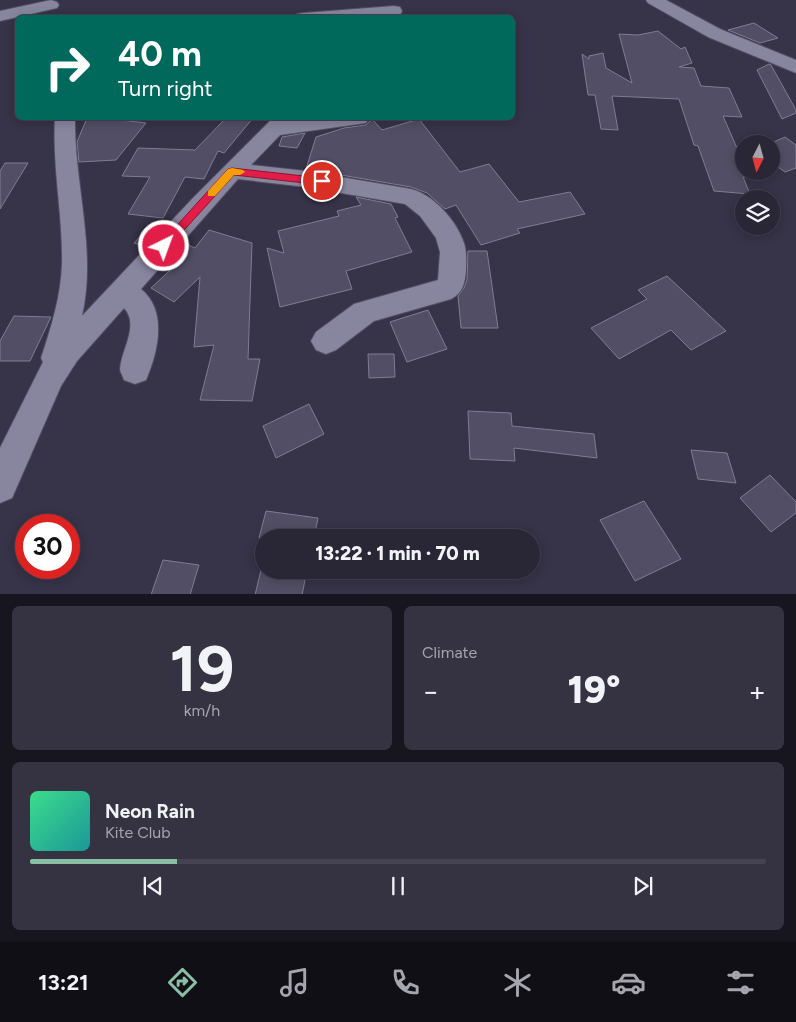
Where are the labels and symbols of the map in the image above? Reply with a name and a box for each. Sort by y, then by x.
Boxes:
north arrow [735,135,780,180]
pin [301,160,343,202]
position arrow [137,219,189,271]
speed limit sign: 30 [15,514,80,579]

